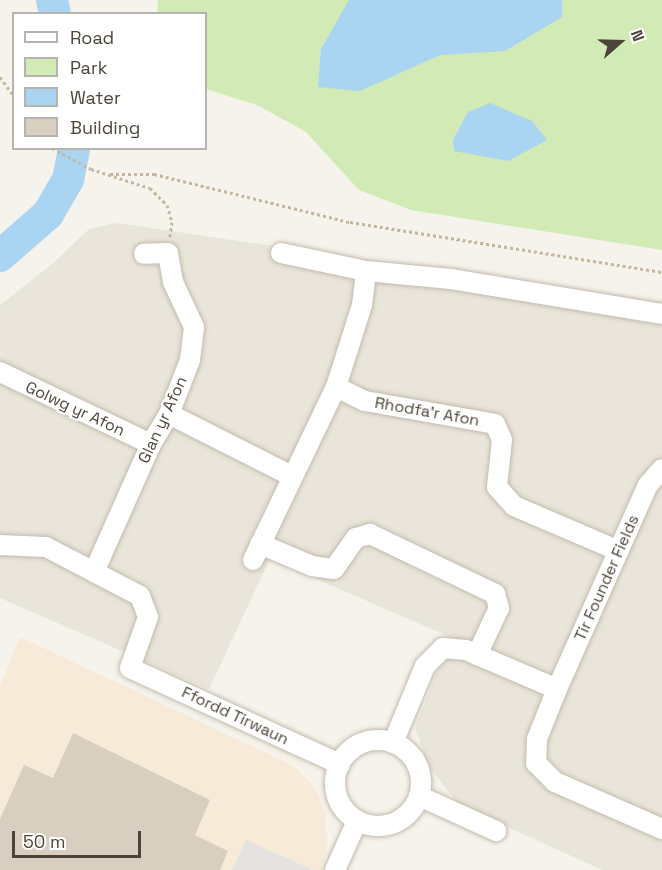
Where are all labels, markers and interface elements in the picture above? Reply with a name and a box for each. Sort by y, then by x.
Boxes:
legend [12,12,207,150]
north arrow [590,12,650,72]
text: Road [70,26,114,49]
text: N [626,27,649,44]
text: Park [70,56,107,79]
text: Water [70,86,121,109]
text: Building [70,116,140,139]
street label: Glan yr Afon [134,373,192,467]
street label: Golwg yr Afon [22,378,128,440]
street label: Rhodfa'r Afon [373,393,481,431]
street label: Tir Founder Fields [571,512,643,644]
street label: Ffordd Tirwaun [178,683,292,749]
scale bar [15,819,144,857]
text: 50 m [23,830,65,853]

